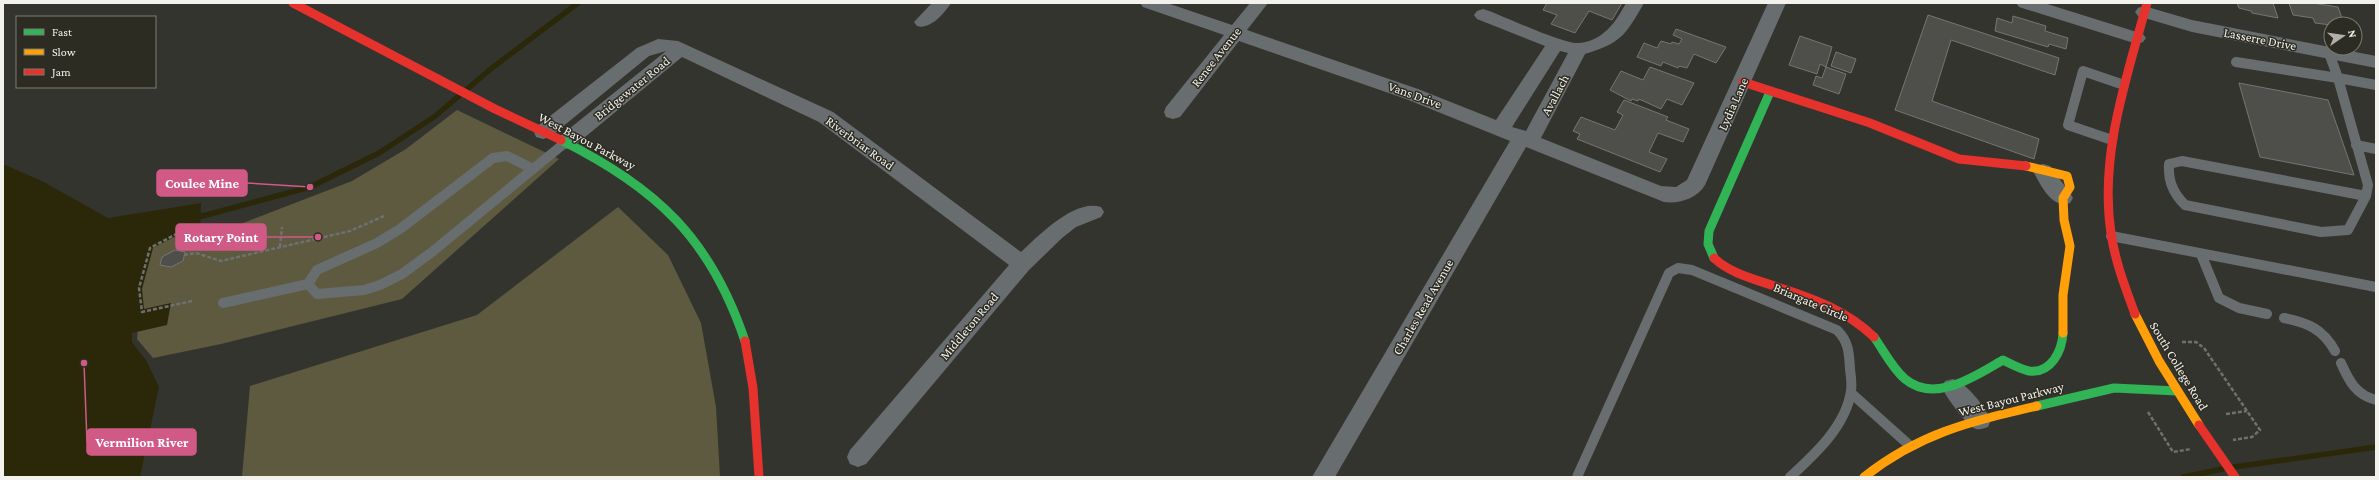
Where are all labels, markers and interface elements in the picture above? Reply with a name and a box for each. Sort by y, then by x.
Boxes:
legend [16,16,156,88]
north arrow [2323,16,2363,56]
street label: Renee Avenue [1188,24,1244,90]
text: Fast [52,25,73,39]
street label: Lasserre Drive [2222,25,2298,53]
text: N [2346,29,2360,39]
text: Slow [52,45,76,59]
street label: Bridgewater Road [591,53,673,123]
text: Jam [51,65,71,79]
street label: Avallach [1538,72,1572,118]
street label: Lydia Lane [1715,75,1751,133]
street label: Vans Drive [1386,78,1444,112]
street label: West Bayou Parkway [536,109,639,173]
street label: Riverbriar Road [823,113,897,173]
callout: Coulee Mine [157,170,247,196]
text: Coulee Mine [165,175,240,191]
callout: Rotary Point [176,224,266,250]
text: Rotary Point [184,229,259,245]
street label: Charles Read Avenue [1389,256,1457,358]
street label: Briargate Circle [1771,279,1851,325]
street label: Middleton Road [936,289,1002,363]
street label: South College Road [2147,319,2211,413]
street label: West Bayou Parkway [1957,378,2066,419]
callout: Vermilion River [87,429,196,455]
text: Vermilion River [94,434,189,450]

